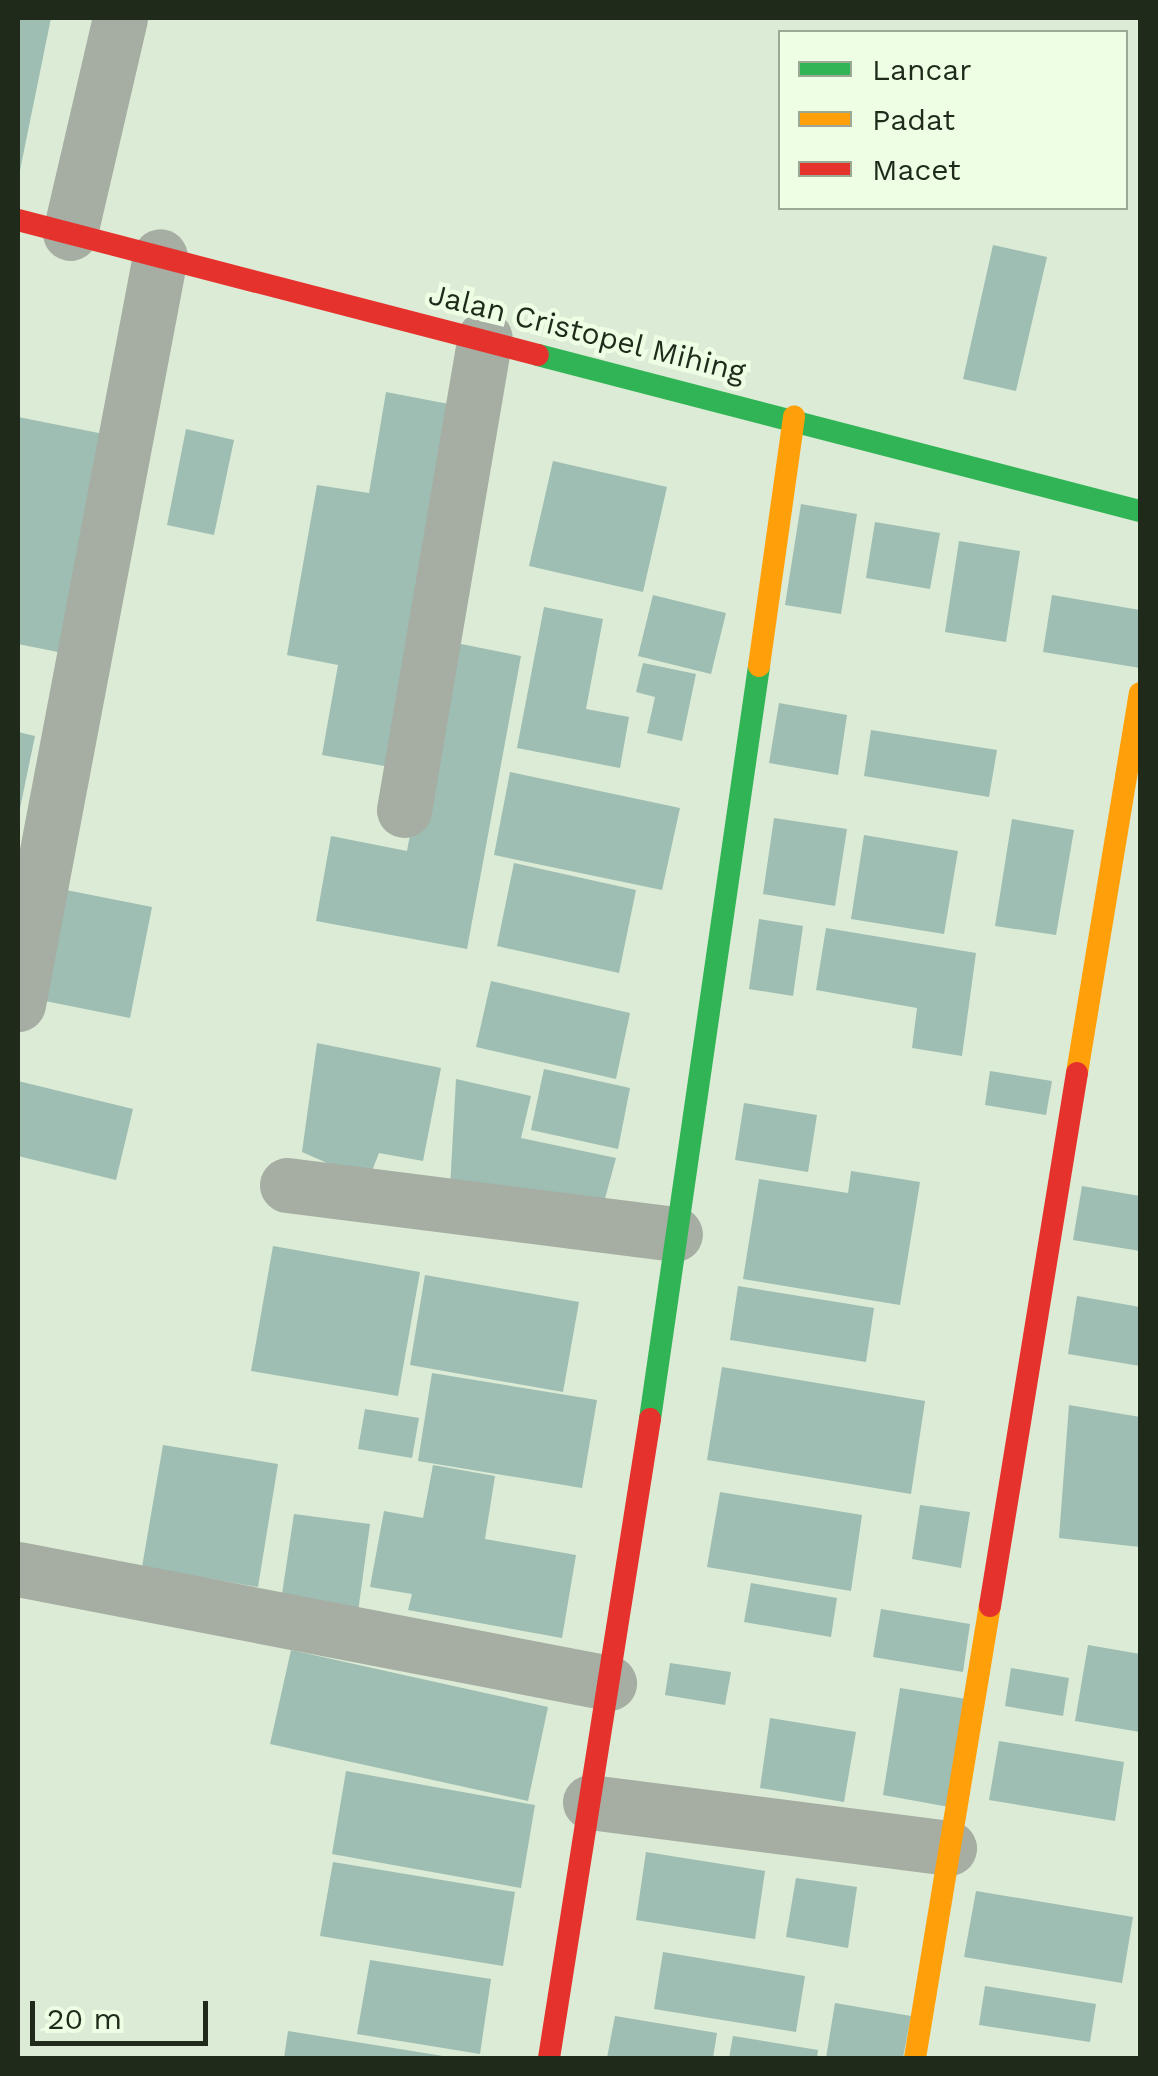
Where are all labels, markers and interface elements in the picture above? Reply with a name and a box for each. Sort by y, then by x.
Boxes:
legend [778,30,1128,210]
text: Lancar [872,52,972,87]
text: Padat [872,102,955,137]
text: Macet [872,152,961,187]
street label: Jalan Cristopel Mihing [425,276,749,390]
scale bar [35,1981,212,2043]
text: 20 m [47,2001,122,2036]

